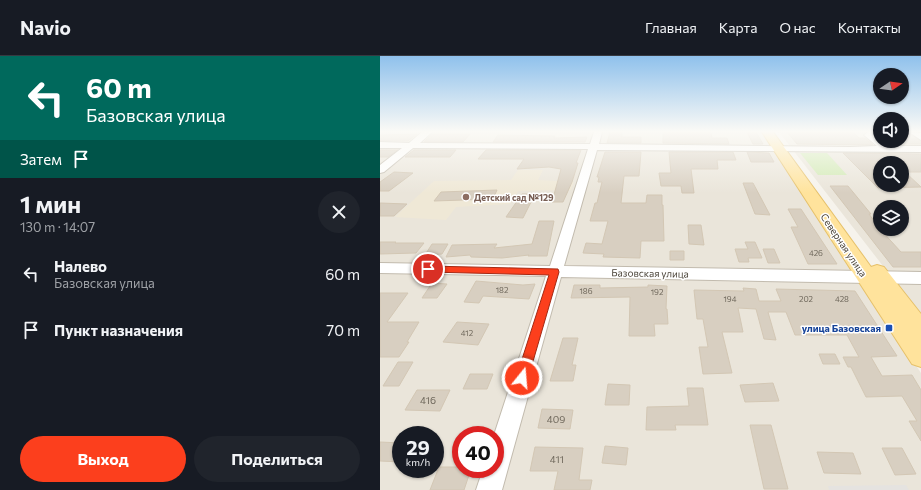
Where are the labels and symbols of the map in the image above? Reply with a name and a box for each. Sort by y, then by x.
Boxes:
north arrow [873,68,909,104]
marker: Детский сад №129 [461,192,471,202]
place label: Детский сад №129 [474,192,554,203]
street label: Северная улица [818,211,870,279]
house number: 426 [809,248,823,258]
pin [411,252,445,286]
street label: Базовская улица [611,266,689,280]
house number: 182 [496,285,509,295]
house number: 186 [579,286,593,296]
house number: 192 [651,287,664,297]
house number: 194 [723,294,737,304]
house number: 202 [799,294,814,304]
house number: 428 [835,294,849,304]
place label: улица Базовская [802,322,881,334]
marker: улица Базовская [884,323,894,333]
house number: 412 [461,328,474,338]
position arrow [501,357,543,399]
house number: 416 [420,394,436,406]
house number: 409 [547,413,565,425]
speed limit sign: 40 [452,426,504,478]
house number: 411 [550,453,564,465]

